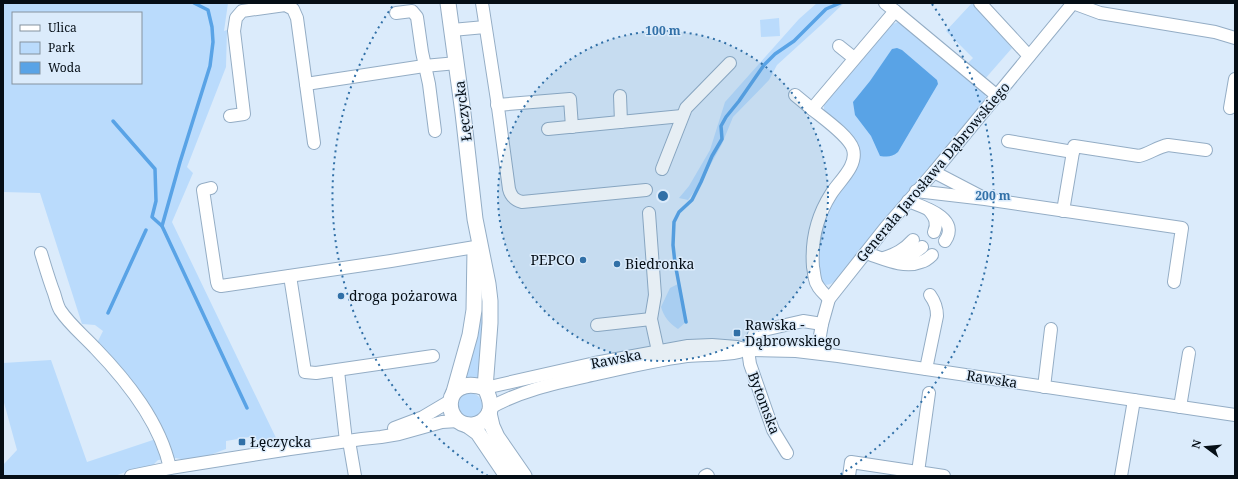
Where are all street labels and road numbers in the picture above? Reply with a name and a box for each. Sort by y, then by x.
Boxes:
street label: Generała Jarosława Dąbrowskiego [852,78,1014,266]
street label: Łęczycka [449,79,476,143]
street label: Rawska [589,344,643,373]
street label: Rawska [965,365,1019,392]
street label: Bytomska [744,369,785,437]

